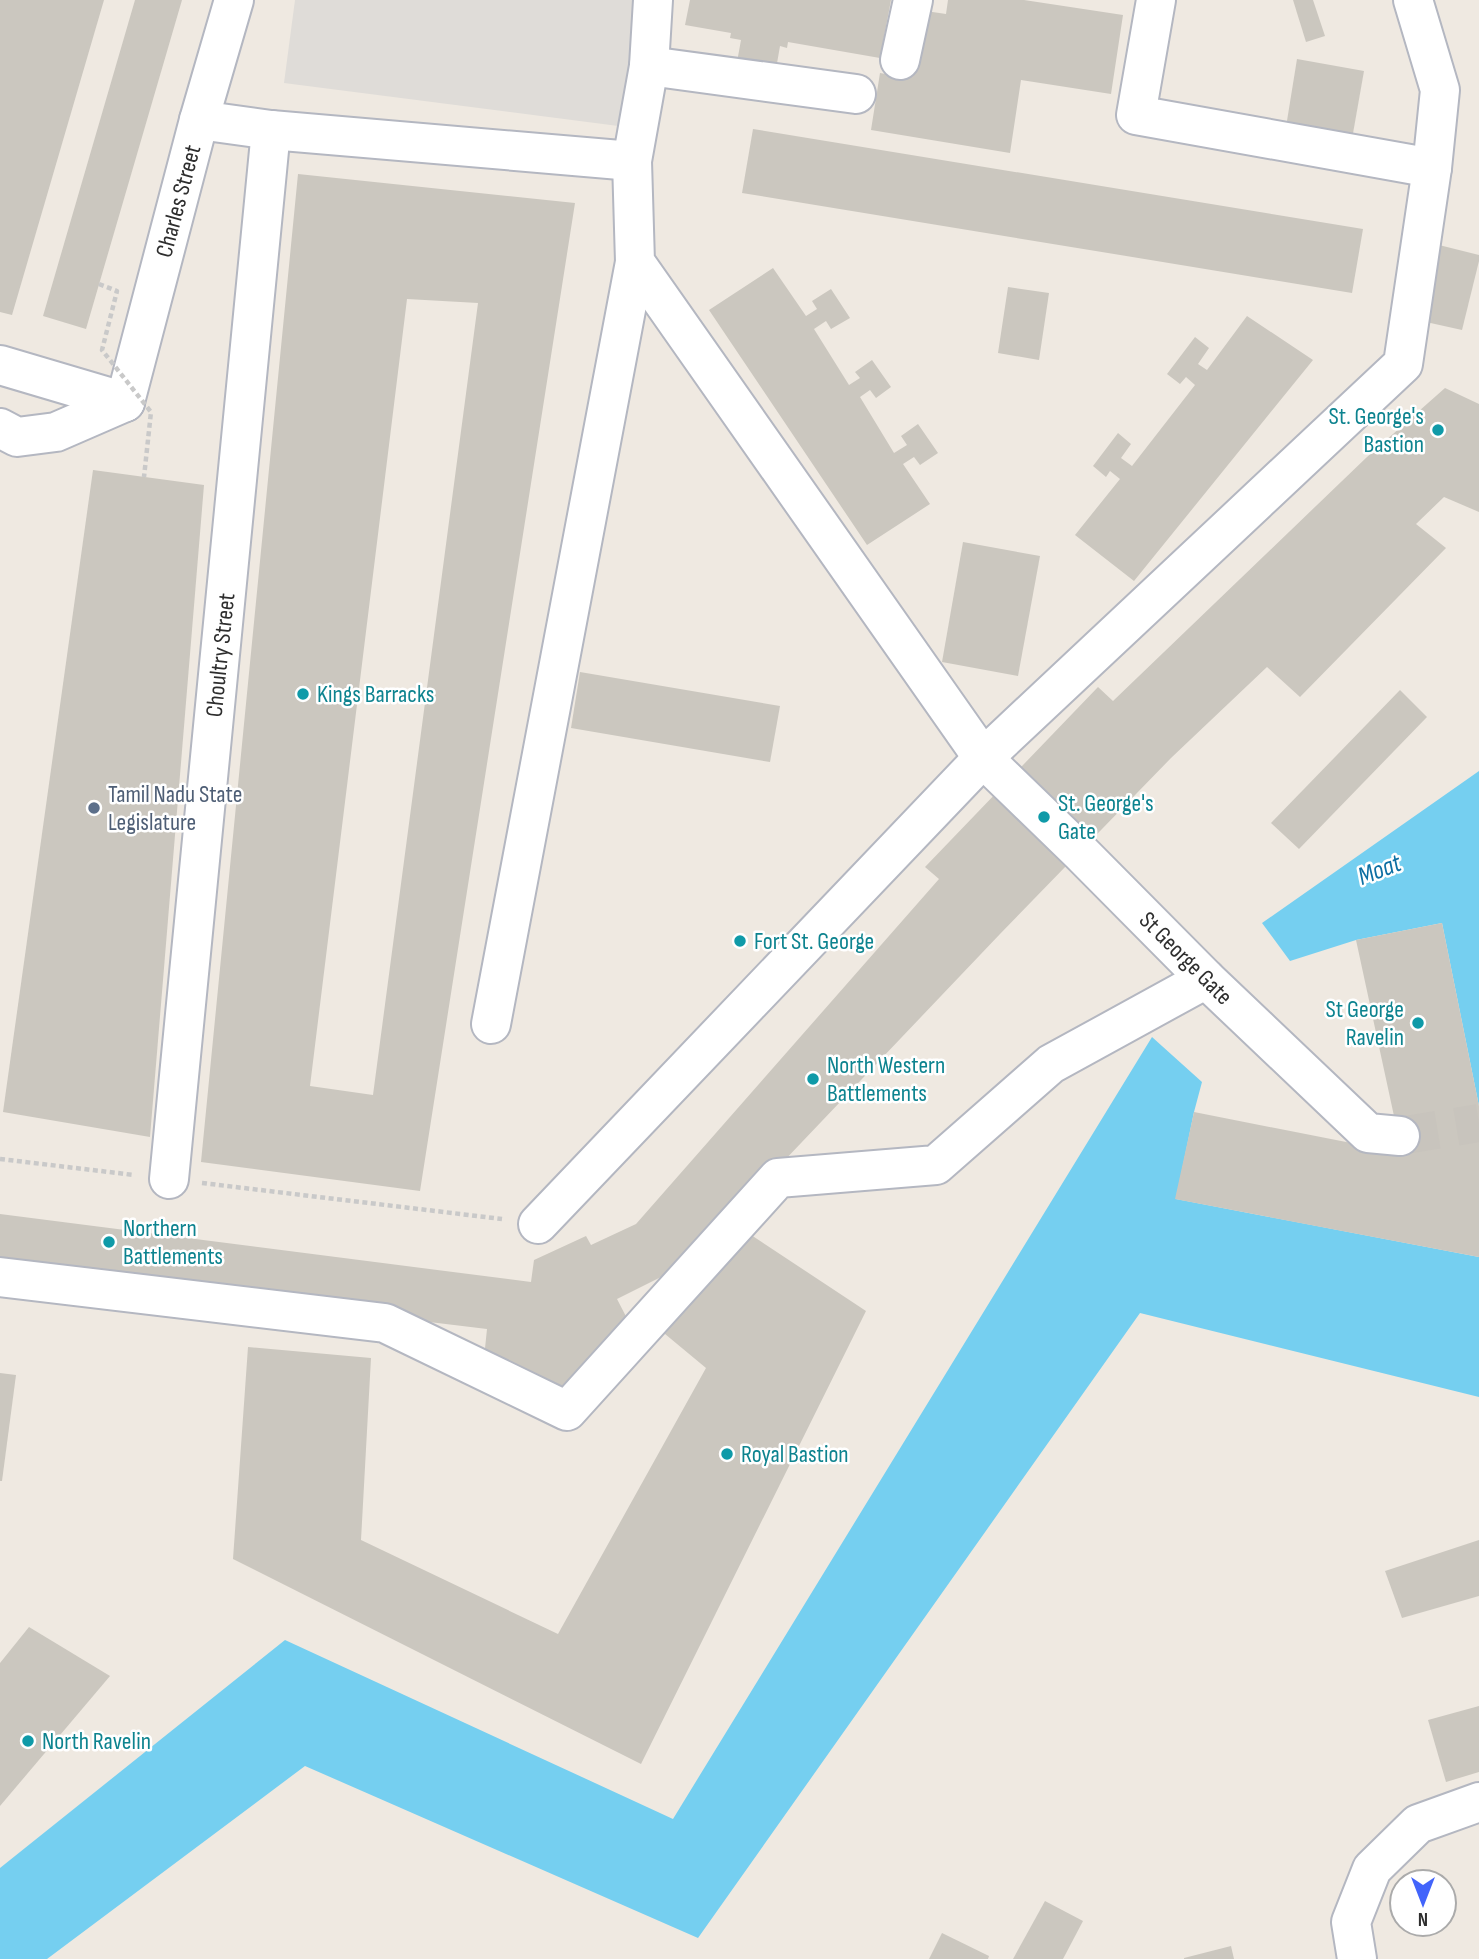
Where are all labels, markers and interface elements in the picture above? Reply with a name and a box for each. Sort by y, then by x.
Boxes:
street label: Charles Street [150,142,207,261]
place label: St. George's Bastion [1328,402,1424,459]
marker: St. George's Bastion [1430,422,1446,438]
street label: Choultry Street [200,592,241,718]
place label: Kings Barracks [317,680,434,709]
marker: Kings Barracks [295,686,311,702]
place label: Tamil Nadu State Legislature [108,780,242,837]
place label: St. George's Gate [1058,789,1154,846]
marker: Tamil Nadu State Legislature [86,800,102,816]
marker: St. George's Gate [1036,809,1052,825]
water label: Moat [1353,848,1407,893]
street label: St George Gate [1133,906,1238,1011]
place label: Fort St. George [754,927,874,956]
marker: Fort St. George [732,933,748,949]
place label: St George Ravelin [1326,995,1404,1052]
marker: St George Ravelin [1410,1015,1426,1031]
place label: North Western Battlements [827,1051,945,1108]
marker: North Western Battlements [805,1071,821,1087]
place label: Northern Battlements [123,1214,223,1271]
marker: Northern Battlements [101,1234,117,1250]
place label: Royal Bastion [741,1440,849,1469]
marker: Royal Bastion [719,1446,735,1462]
place label: North Ravelin [42,1727,151,1756]
marker: North Ravelin [20,1733,36,1749]
north arrow [1388,1868,1458,1938]
text: N [1418,1907,1428,1930]

